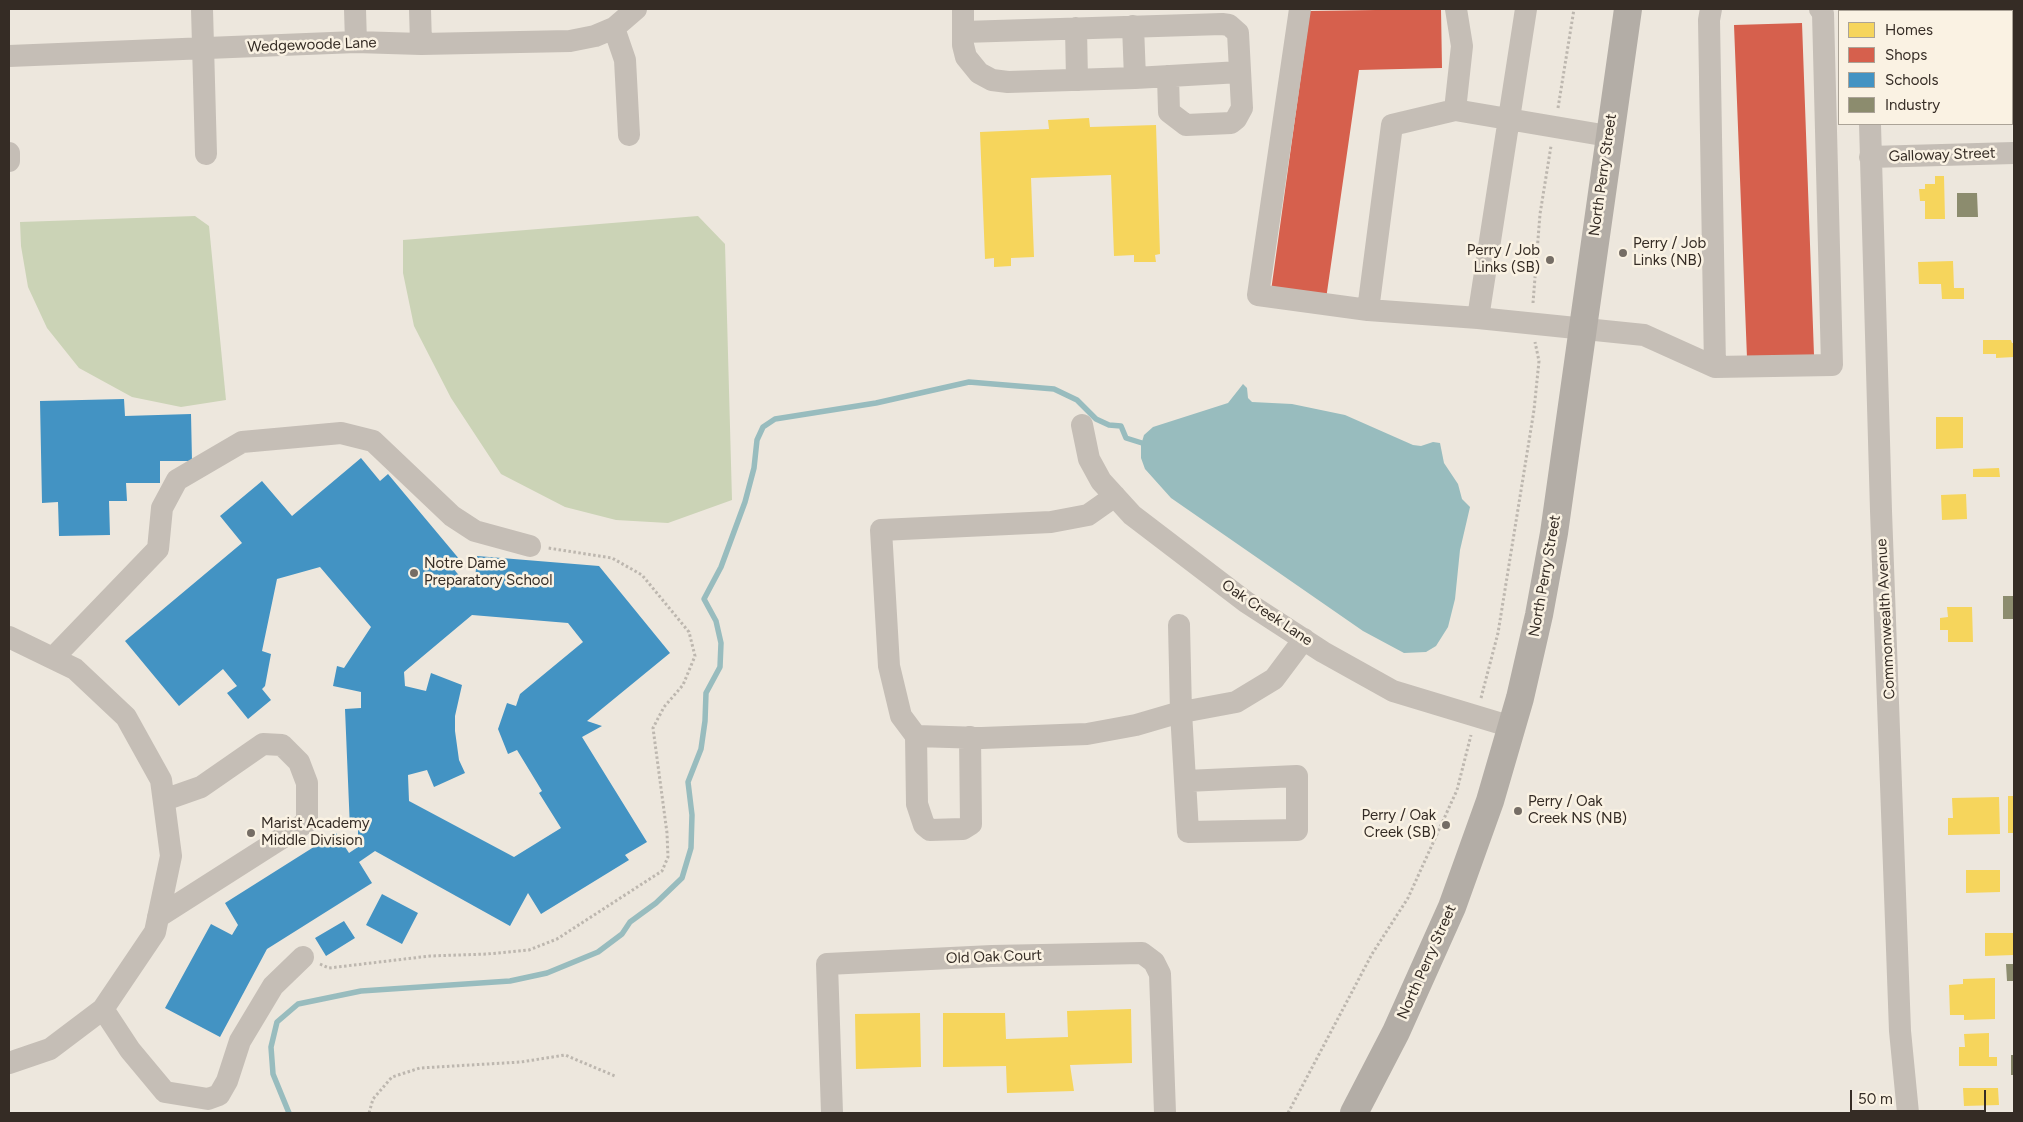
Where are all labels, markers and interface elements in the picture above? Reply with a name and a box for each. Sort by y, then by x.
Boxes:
legend [1838,10,2013,125]
text: Homes [1885,21,1933,39]
street label: Wedgewoode Lane [247,34,377,56]
text: Shops [1885,46,1927,64]
text: Schools [1885,71,1938,89]
text: Industry [1885,96,1940,114]
street label: North Perry Street [1585,113,1621,237]
street label: Galloway Street [1888,144,1996,166]
place label: Perry / Job Links (NB) [1633,235,1706,270]
place label: Perry / Job Links (SB) [1467,242,1540,277]
marker: Perry / Job Links (NB) [1617,247,1629,259]
marker: Perry / Job Links (SB) [1544,254,1556,266]
street label: North Perry Street [1525,514,1565,638]
street label: Commonwealth Avenue [1873,538,1899,700]
place label: Notre Dame Preparatory School [424,555,553,590]
marker: Notre Dame Preparatory School [408,567,420,579]
street label: Oak Creek Lane [1218,576,1316,650]
place label: Perry / Oak Creek NS (NB) [1528,793,1627,828]
marker: Perry / Oak Creek NS (NB) [1512,805,1524,817]
place label: Perry / Oak Creek (SB) [1361,807,1436,842]
place label: Marist Academy Middle Division [261,815,370,850]
marker: Perry / Oak Creek (SB) [1440,819,1452,831]
marker: Marist Academy Middle Division [245,827,257,839]
street label: North Perry Street [1394,902,1460,1022]
street label: Old Oak Court [946,946,1042,968]
scale bar [1853,1080,1989,1112]
text: 50 m [1858,1090,1893,1108]

